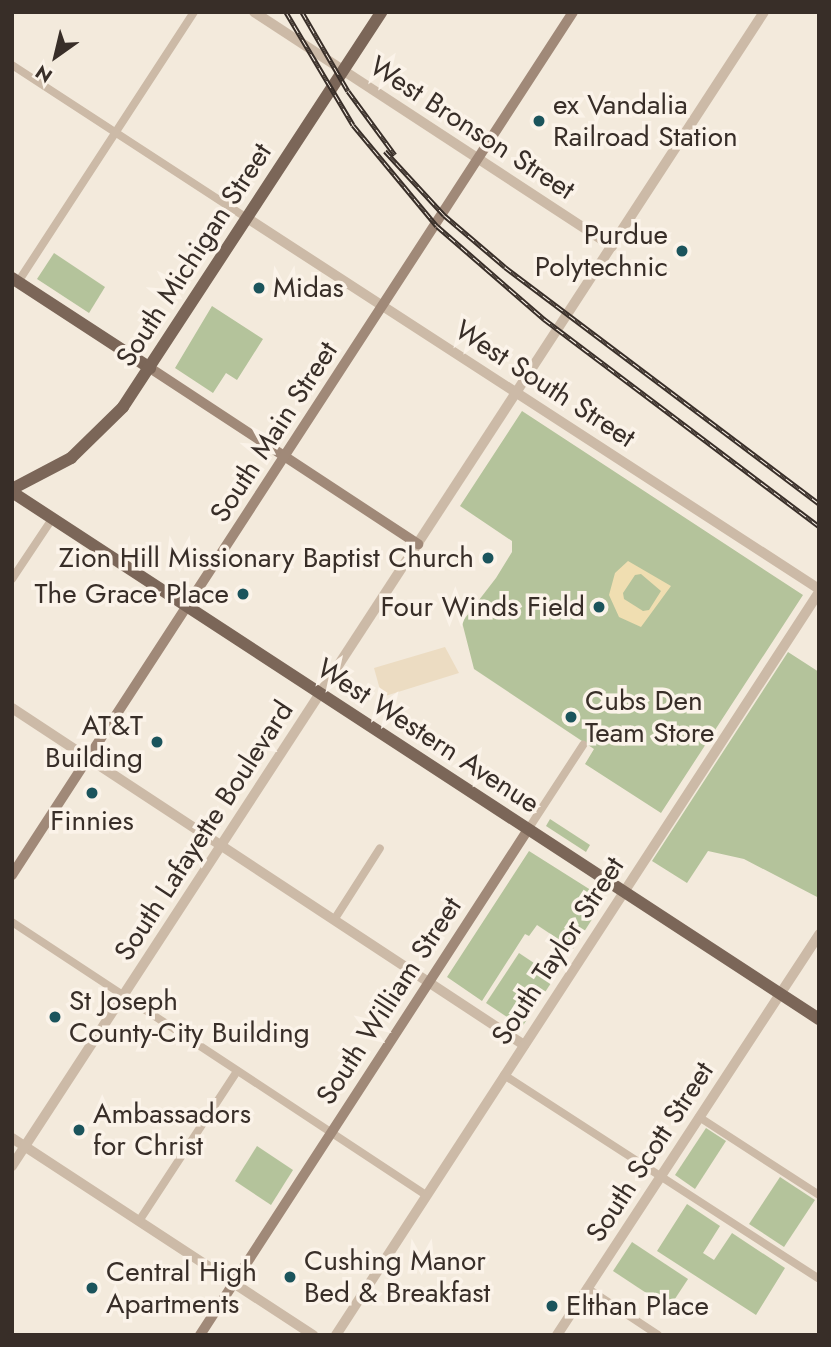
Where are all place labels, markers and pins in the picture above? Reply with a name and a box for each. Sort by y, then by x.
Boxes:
place label: ex Vandalia Railroad Station [553,88,738,154]
marker: ex Vandalia Railroad Station [531,113,547,129]
place label: Purdue Polytechnic [535,218,668,284]
marker: Purdue Polytechnic [674,243,690,259]
place label: Midas [273,271,344,305]
marker: Midas [251,280,267,296]
place label: Zion Hill Missionary Baptist Church [59,541,474,575]
marker: Zion Hill Missionary Baptist Church [480,550,496,566]
place label: The Grace Place [34,577,229,611]
marker: The Grace Place [235,586,251,602]
place label: Four Winds Field [380,590,585,624]
marker: Four Winds Field [591,599,607,615]
place label: Cubs Den Team Store [585,684,714,750]
place label: AT&T Building [45,709,143,775]
marker: Cubs Den Team Store [563,709,579,725]
marker: AT&T Building [149,734,165,750]
marker: Finnies [84,785,100,801]
place label: Finnies [50,804,134,838]
place label: St Joseph County-City Building [69,984,310,1050]
marker: St Joseph County-City Building [47,1009,63,1025]
place label: Ambassadors for Christ [93,1097,251,1163]
marker: Ambassadors for Christ [71,1122,87,1138]
place label: Cushing Manor Bed & Breakfast [304,1244,490,1310]
place label: Central High Apartments [106,1255,257,1321]
marker: Cushing Manor Bed & Breakfast [282,1269,298,1285]
marker: Central High Apartments [84,1280,100,1296]
place label: Elthan Place [566,1289,709,1323]
marker: Elthan Place [544,1298,560,1314]

